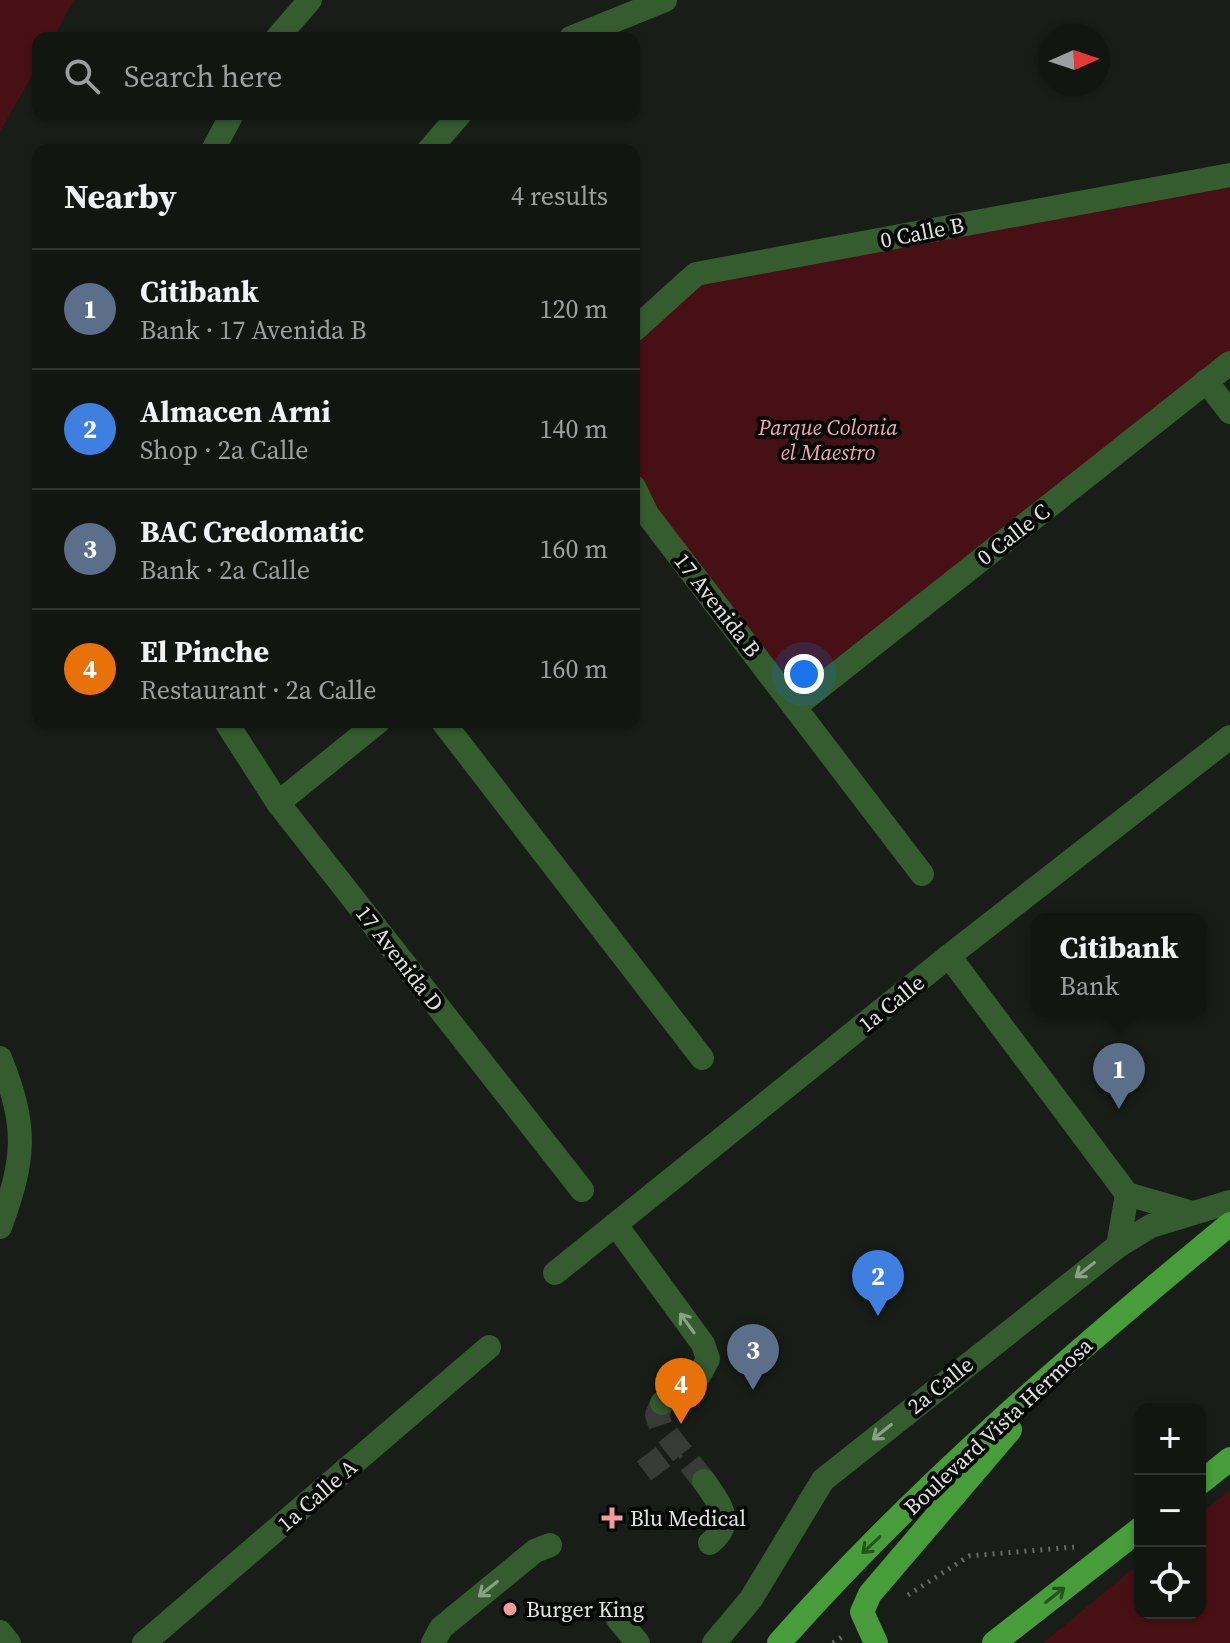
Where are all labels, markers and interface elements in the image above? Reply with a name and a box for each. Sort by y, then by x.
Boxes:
north arrow [1038,24,1110,96]
search box [32,32,640,120]
icon: search [60,54,104,98]
text: Search here [124,56,282,97]
text: Nearby [64,173,177,219]
text: 4 results [511,178,608,214]
street label: 0 Calle B [878,209,966,255]
text: Citibank [140,271,259,312]
text: 1 [83,291,97,327]
text: 120 m [540,291,608,327]
text: Bank · 17 Avenida B [140,312,367,348]
text: Almacen Arni [140,391,331,432]
text: 2 [83,411,97,447]
text: 140 m [540,411,608,447]
park label: Parque Colonia el Maestro [757,412,898,467]
text: Shop · 2a Calle [140,432,308,468]
street label: 0 Calle C [970,496,1056,572]
text: BAC Credomatic [140,511,364,552]
text: 3 [83,531,97,567]
text: 160 m [540,531,608,567]
street label: 17 Avenida B [668,547,768,663]
text: Bank · 2a Calle [140,552,310,588]
text: El Pinche [140,631,269,672]
text: 4 [83,651,97,687]
text: 160 m [540,651,608,687]
your location [784,654,824,694]
text: Restaurant · 2a Calle [140,672,377,708]
street label: 17 Avenida D [349,899,451,1017]
popup [1031,913,1207,1017]
text: Citibank [1060,927,1178,968]
street label: 1a Calle [852,967,930,1039]
text: Bank [1060,968,1119,1004]
pin: 1 [1093,1043,1145,1109]
pin: 2 [852,1250,904,1316]
one-way arrow [1075,1261,1096,1279]
one-way arrow [679,1313,696,1334]
pin: 3 [727,1324,779,1390]
street label: Boulevard Vista Hermosa [897,1330,1099,1521]
street label: 2a Calle [901,1349,979,1421]
pin: 4 [655,1358,707,1424]
map controls [1134,1403,1206,1619]
button: + [1134,1403,1206,1475]
one-way arrow [872,1424,893,1441]
street label: 1a Calle A [271,1452,364,1538]
button: − [1134,1475,1206,1547]
place label: Blu Medical [630,1503,746,1533]
marker: Blu Medical [601,1507,623,1529]
one-way arrow [861,1535,881,1554]
button: locate [1134,1547,1206,1619]
one-way arrow [478,1579,499,1597]
one-way arrow [1044,1587,1065,1604]
place label: Burger King [526,1594,644,1624]
marker: Burger King [501,1600,519,1618]

